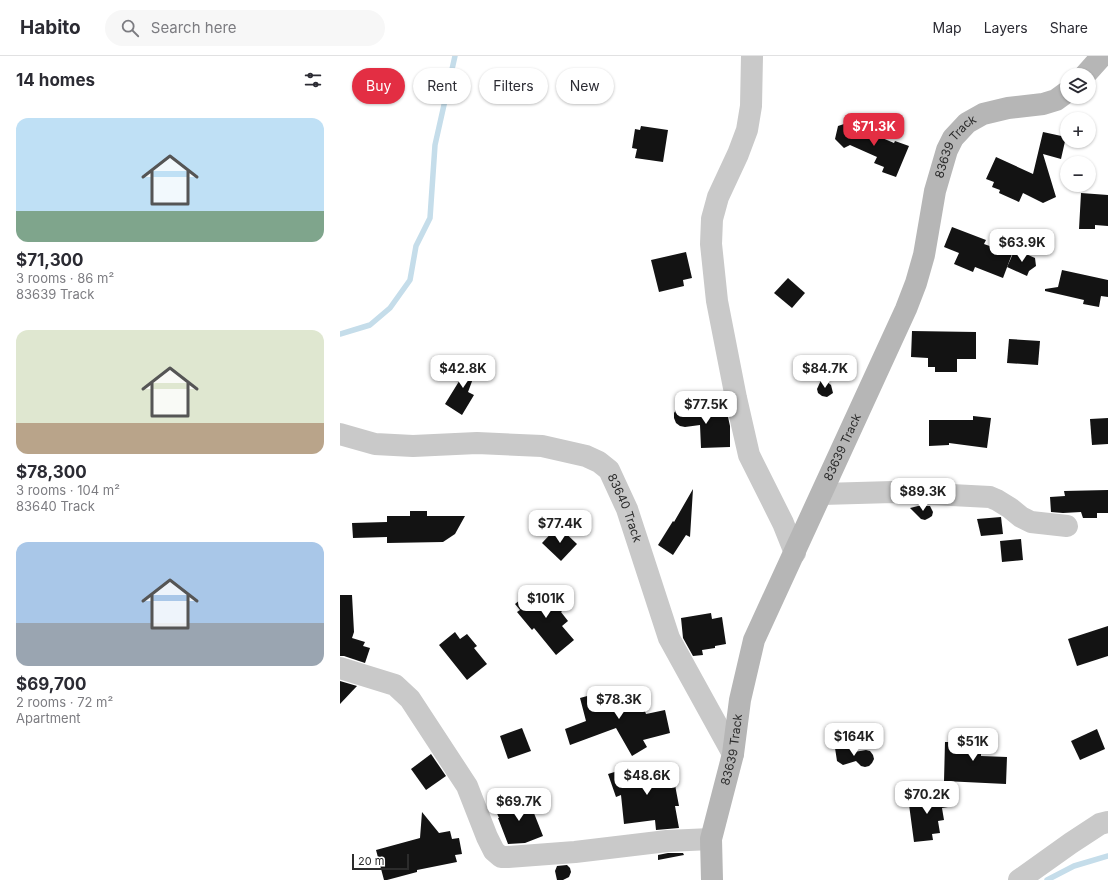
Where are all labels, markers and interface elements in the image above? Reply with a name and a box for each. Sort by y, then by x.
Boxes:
search box [105,10,385,46]
text: Habito [20,16,81,39]
icon: search [119,17,141,39]
text: Search here [151,18,237,37]
text: Map [933,19,962,36]
text: Layers [984,19,1028,36]
text: Share [1050,19,1088,36]
chip: Buy [352,68,405,104]
chip: Rent [413,68,471,104]
chip: Filters [479,68,548,104]
chip: New [556,68,614,104]
map controls [1060,68,1096,192]
button: layers [1060,68,1096,104]
icon: filters [302,69,324,91]
text: 14 homes [16,70,95,90]
street label: 83639 Track [931,111,979,180]
button: + [1060,112,1096,148]
pin: $71.3K [841,113,907,147]
text: $71.3K [852,118,896,134]
icon: home [134,144,206,216]
button: − [1060,156,1096,192]
pin: $63.9K [989,229,1055,263]
text: $63.9K [998,234,1046,250]
text: $71,300 [16,250,84,270]
text: 3 rooms · 86 m² [16,270,114,286]
text: 83639 Track [16,286,94,302]
pin: $42.8K [430,355,496,389]
pin: $84.7K [792,355,858,389]
icon: home [134,356,206,428]
text: $42.8K [439,360,487,376]
text: $84.7K [802,360,848,376]
pin: $77.5K [673,391,739,425]
text: $77.5K [684,396,728,412]
street label: 83639 Track [820,411,864,483]
text: $78,300 [16,462,87,482]
street label: 83640 Track [605,471,645,544]
pin: $89.3K [890,478,956,512]
text: 3 rooms · 104 m² [16,482,120,498]
text: $89.3K [900,483,946,499]
text: 83640 Track [16,498,95,514]
pin: $77.4K [527,510,593,544]
text: $77.4K [538,515,582,531]
icon: home [134,568,206,640]
pin: $101K [518,585,574,619]
text: $101K [527,590,565,606]
text: $69,700 [16,674,87,694]
pin: $78.3K [586,686,652,720]
text: $78.3K [596,691,642,707]
text: 2 rooms · 72 m² [16,694,113,710]
text: Apartment [16,710,81,726]
street label: 83639 Track [717,713,745,787]
pin: $164K [826,723,882,757]
text: $164K [834,728,874,744]
pin: $51K [949,728,997,762]
text: $51K [957,733,989,749]
pin: $48.6K [614,762,680,796]
text: $48.6K [623,767,671,783]
pin: $70.2K [894,781,960,815]
text: $70.2K [904,786,950,802]
pin: $69.7K [486,788,552,822]
text: $69.7K [496,793,542,809]
scale bar [352,852,409,871]
text: 20 m [358,854,384,868]

